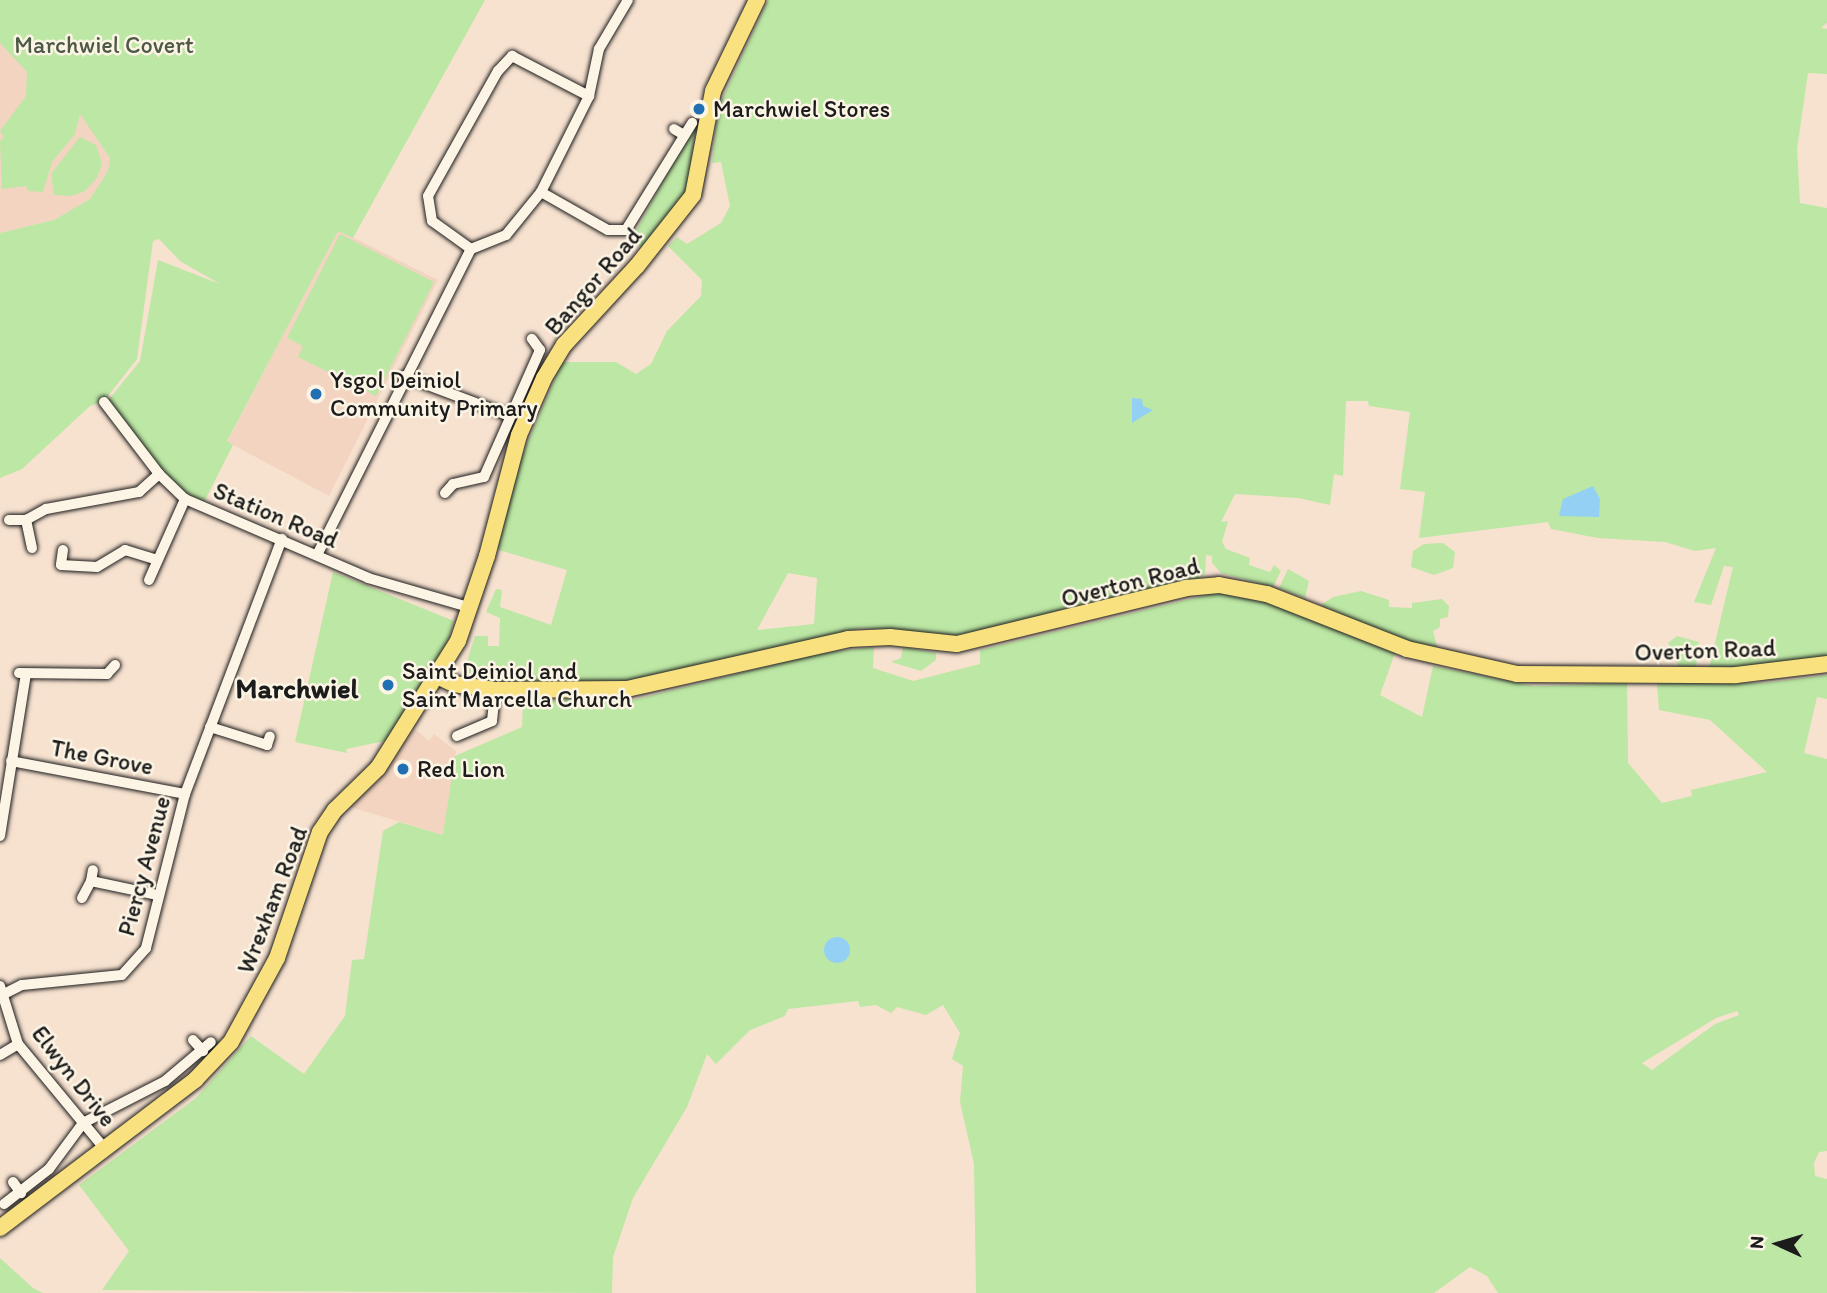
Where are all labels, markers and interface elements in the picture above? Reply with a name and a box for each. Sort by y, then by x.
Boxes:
park label: Marchwiel Covert [14,31,194,59]
place label: Marchwiel Stores [713,95,890,123]
marker: Marchwiel Stores [691,101,707,117]
street label: Bangor Road [539,222,647,340]
place label: Ysgol Deiniol Community Primary [330,366,537,422]
marker: Ysgol Deiniol Community Primary [308,386,324,402]
street label: Station Road [209,476,343,554]
street label: Overton Road [1058,551,1202,613]
street label: Overton Road [1634,633,1776,667]
place label: Saint Deiniol and Saint Marcella Church [402,657,632,713]
district label: Marchwiel [235,671,359,705]
marker: Saint Deiniol and Saint Marcella Church [380,677,396,693]
street label: The Grove [48,733,156,781]
place label: Red Lion [417,755,505,783]
marker: Red Lion [395,761,411,777]
street label: Piercy Avenue [112,793,176,939]
street label: Wrexham Road [231,823,313,977]
street label: Elwyn Drive [25,1020,123,1132]
north arrow [1743,1209,1813,1279]
text: N [1745,1235,1768,1250]

